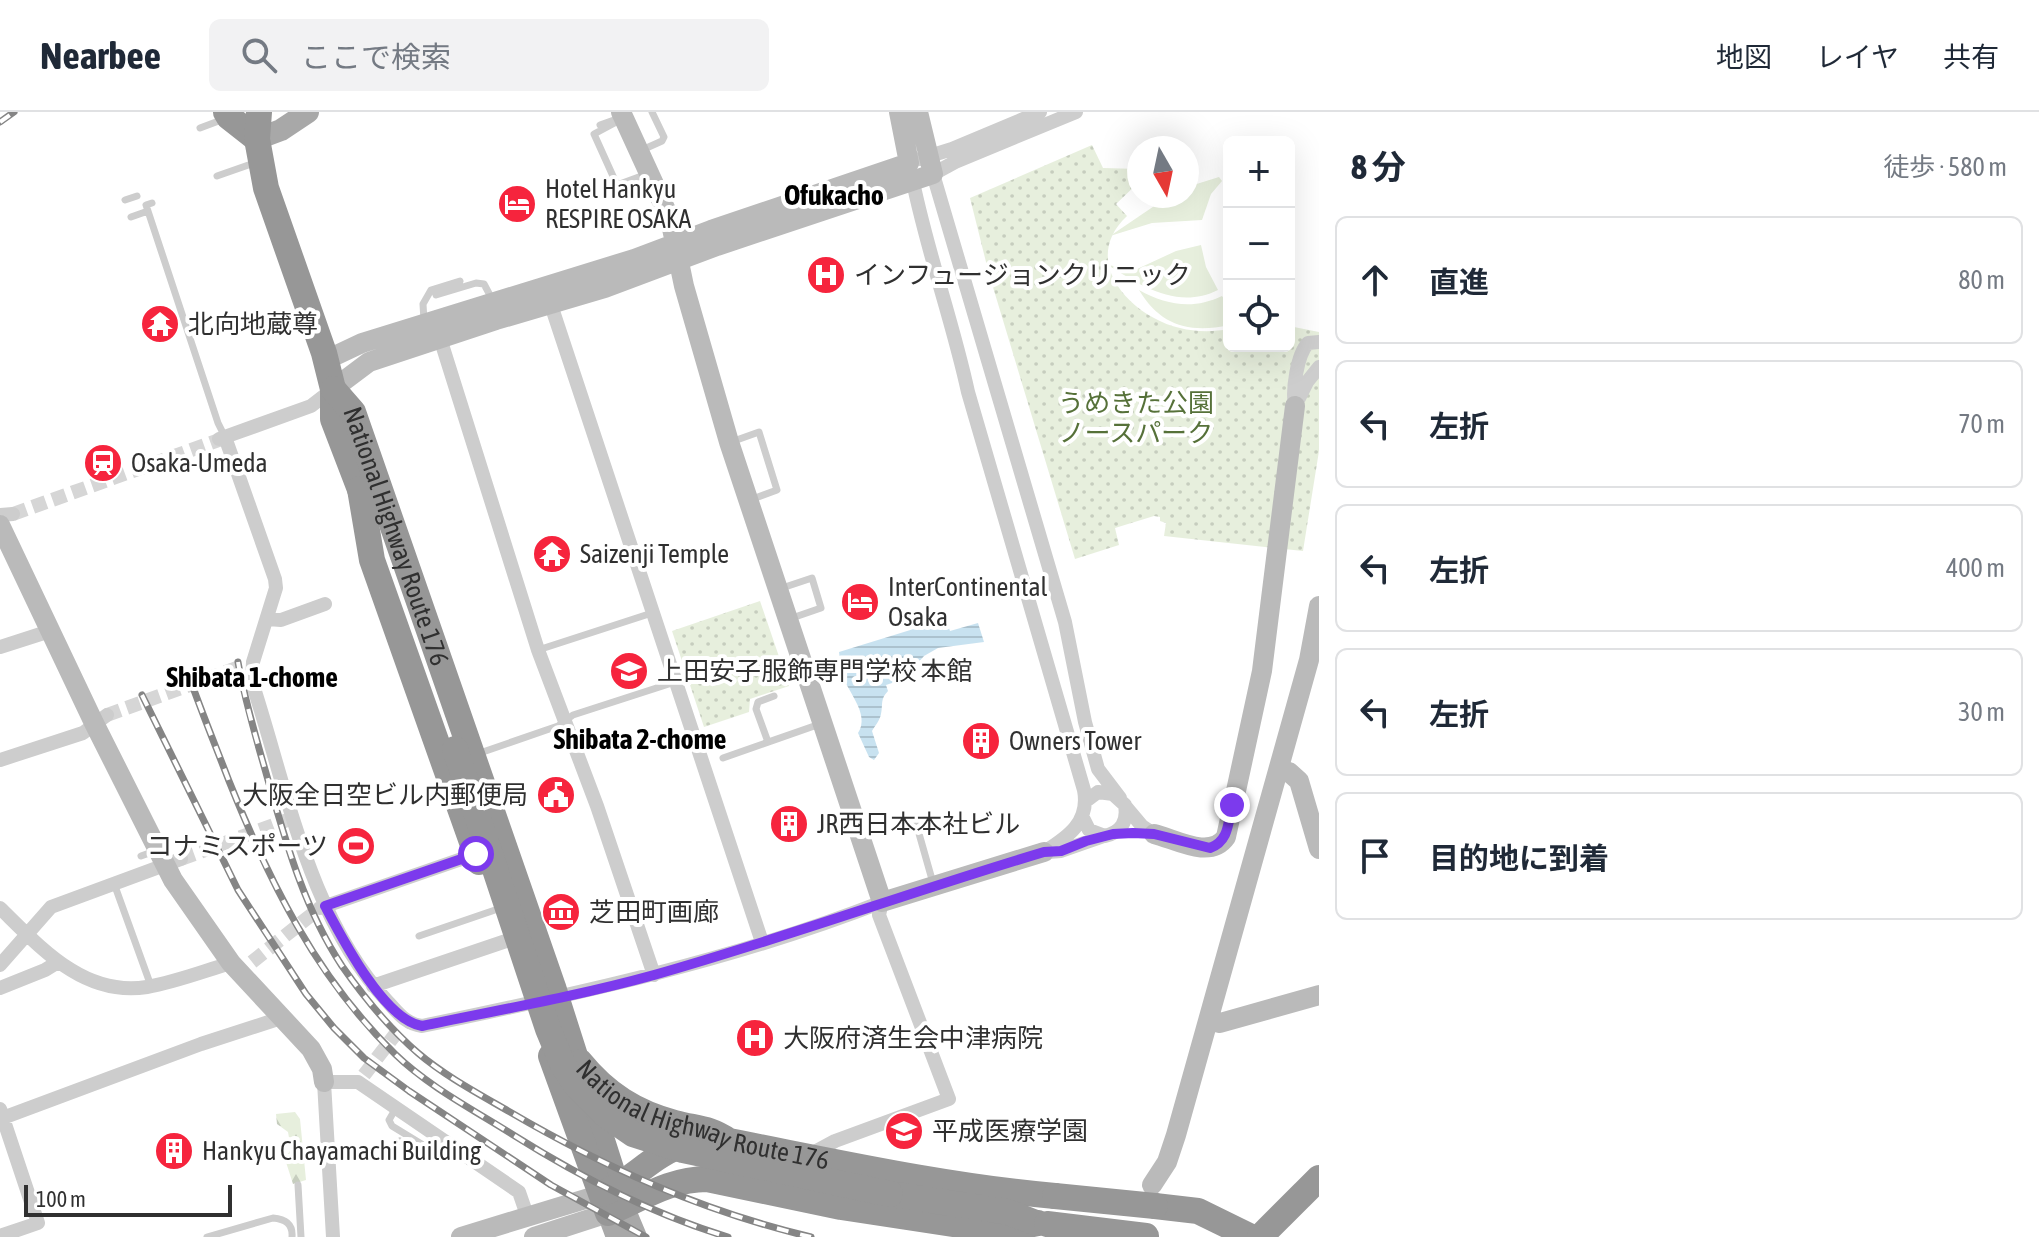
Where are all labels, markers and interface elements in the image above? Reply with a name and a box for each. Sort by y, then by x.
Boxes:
search box [209,19,769,91]
icon: search [237,33,281,77]
text: Nearbee [40,34,161,77]
text: ここで検索 [301,40,451,74]
text: 地図 [1716,41,1772,73]
text: レイヤ [1816,41,1899,73]
text: 共有 [1943,41,1999,73]
north arrow [1127,136,1199,208]
map controls [1223,136,1295,352]
button: + [1223,136,1295,208]
text: 8 分 [1351,147,1406,186]
text: 徒歩 · 580 m [1883,152,2007,182]
place label: Hotel Hankyu RESPIRE OSAKA [545,174,692,234]
district label: Ofukacho [784,179,884,211]
hotel icon: Hotel Hankyu RESPIRE OSAKA [496,183,538,225]
button: − [1223,208,1295,280]
hospital icon: インフュージョンクリニック [805,254,847,296]
icon: ahead [1353,258,1397,302]
place label: インフュージョンクリニック [854,260,1191,290]
text: 直進 [1429,265,1489,299]
text: 80 m [1958,265,2005,295]
button: locate [1223,280,1295,352]
temple icon: 北向地蔵尊 [139,303,181,345]
place label: 北向地蔵尊 [188,309,318,339]
park label: うめきた公園 ノースパーク [1058,388,1214,448]
icon: left [1353,402,1397,446]
street label: National Highway Route 176 [337,403,455,670]
text: 左折 [1429,409,1489,443]
text: 70 m [1958,409,2005,439]
station icon: Osaka-Umeda [82,442,124,484]
place label: Osaka-Umeda [131,448,268,478]
temple icon: Saizenji Temple [531,533,573,575]
place label: Saizenji Temple [580,539,729,569]
icon: left [1353,546,1397,590]
text: 左折 [1429,553,1489,587]
text: 400 m [1946,553,2005,583]
place label: InterContinental Osaka [888,572,1048,632]
hotel icon: InterContinental Osaka [839,581,881,623]
school or university icon: 上田安子服飾専門学校 本館 [608,650,650,692]
place label: 上田安子服飾専門学校 本館 [657,656,973,686]
district label: Shibata 1-chome [166,661,338,693]
icon: left [1353,690,1397,734]
text: 左折 [1429,697,1489,731]
text: 30 m [1958,697,2005,727]
building icon: Owners Tower [960,720,1002,762]
district label: Shibata 2-chome [553,723,727,755]
place label: Owners Tower [1009,726,1141,756]
public building icon: 大阪全日空ビル内郵便局 [535,774,577,816]
place label: 大阪全日空ビル内郵便局 [242,780,528,810]
route end [1214,787,1250,823]
building icon: JR西日本本社ビル [768,803,810,845]
place label: JR西日本本社ビル [817,809,1020,839]
sports icon: コナミスポーツ [335,825,377,867]
place label: コナミスポーツ [147,831,328,861]
icon: arrive [1353,834,1397,878]
route start [458,836,494,872]
text: 目的地に到着 [1429,841,1609,875]
museum icon: 芝田町画廊 [540,891,582,933]
place label: 芝田町画廊 [589,897,719,927]
hospital icon: 大阪府済生会中津病院 [734,1017,776,1059]
place label: 大阪府済生会中津病院 [783,1023,1043,1053]
street label: National Highway Route 176 [570,1054,832,1175]
school or university icon: 平成医療学園 [883,1110,925,1152]
place label: 平成医療学園 [932,1116,1088,1146]
building icon: Hankyu Chayamachi Building [153,1130,195,1172]
place label: Hankyu Chayamachi Building [202,1136,482,1166]
scale bar [24,1181,232,1217]
text: 100 m [36,1186,86,1212]

